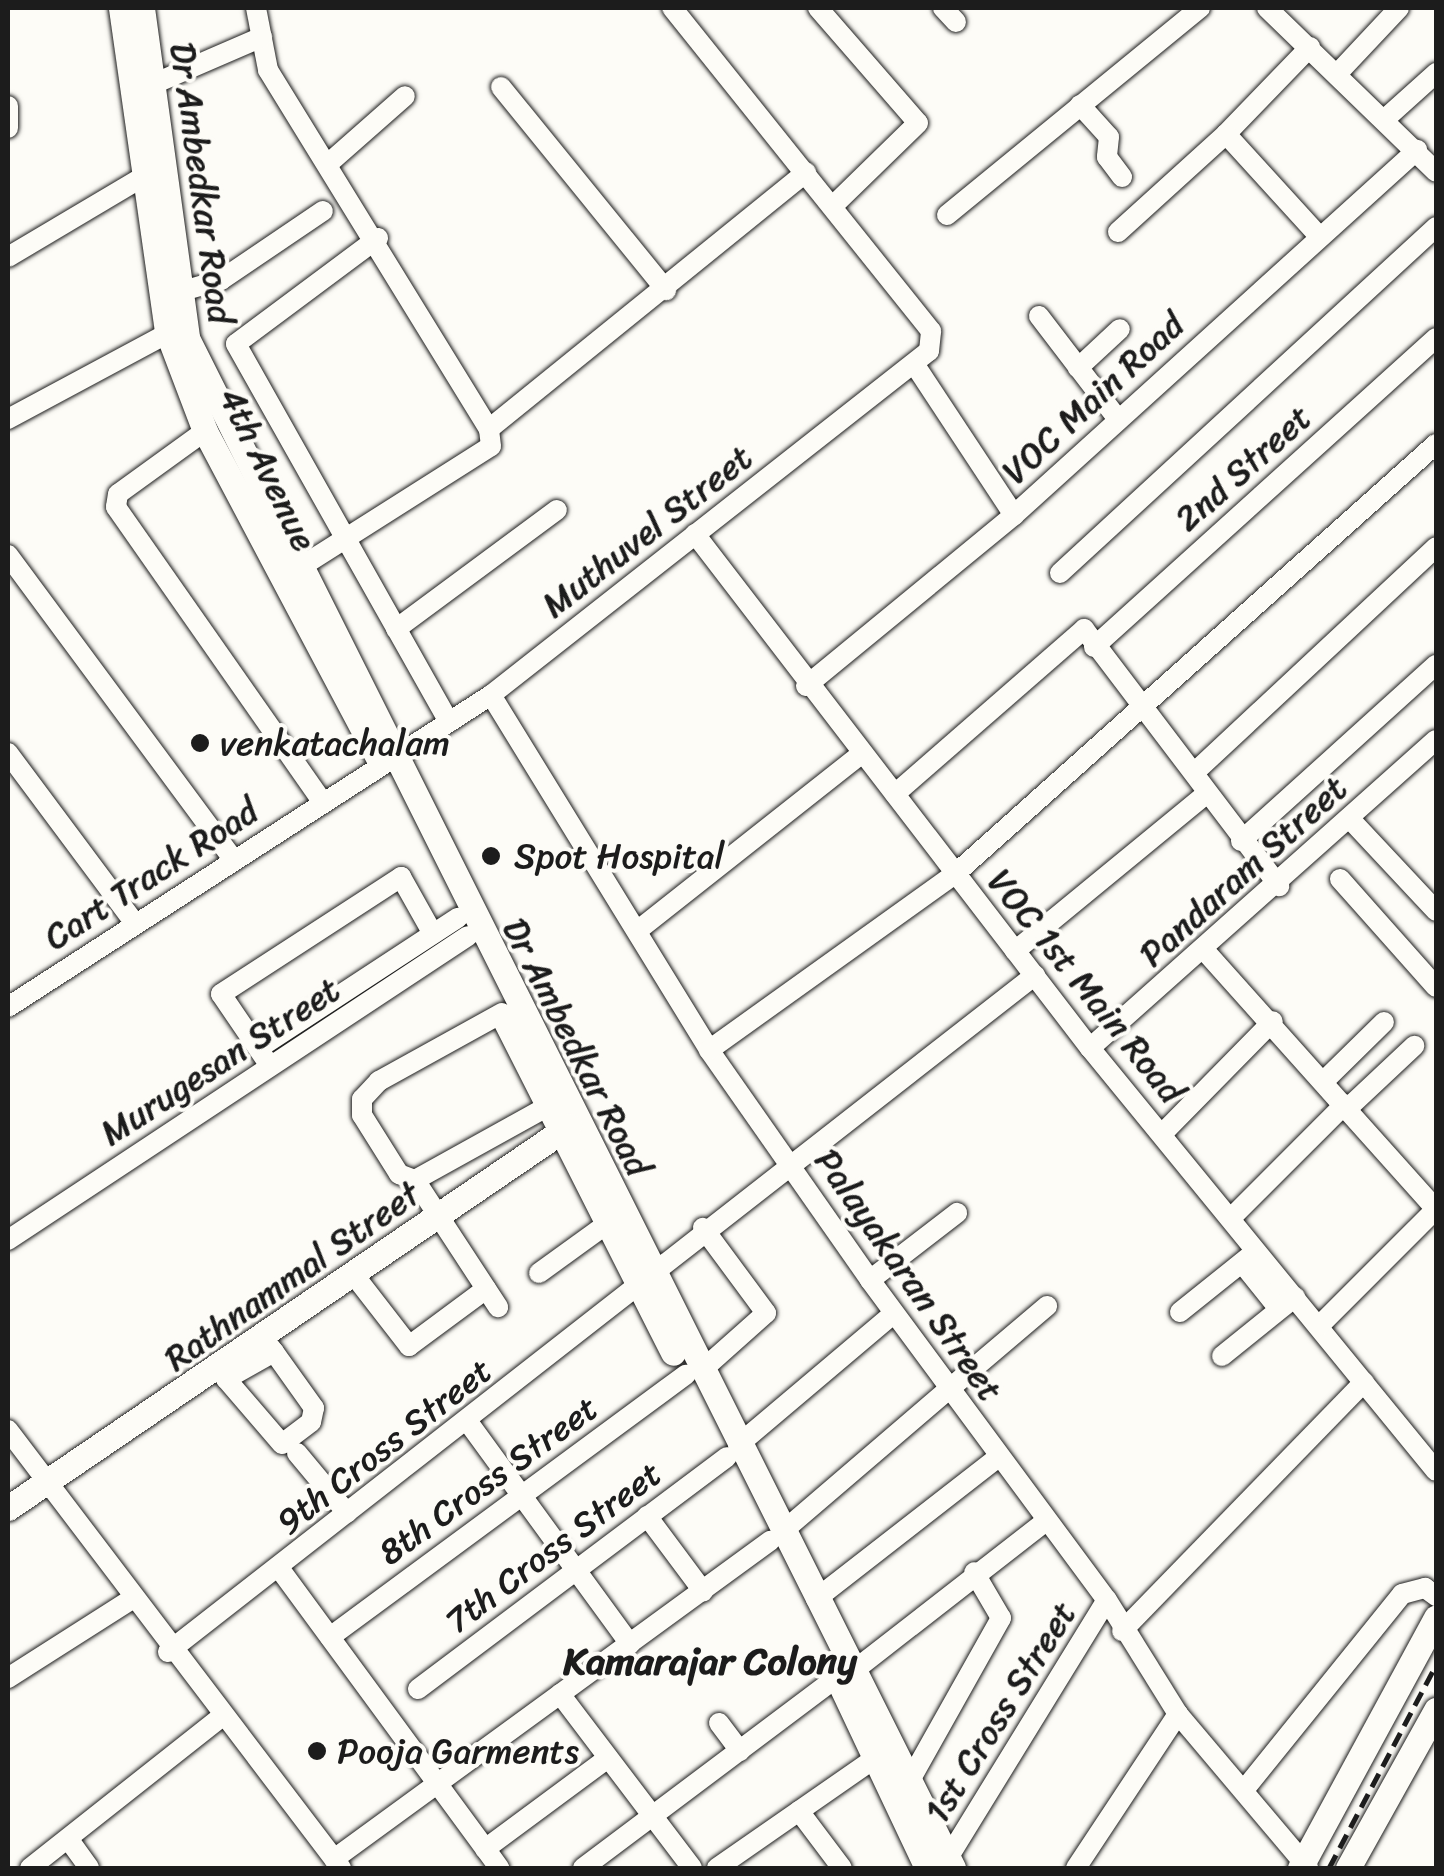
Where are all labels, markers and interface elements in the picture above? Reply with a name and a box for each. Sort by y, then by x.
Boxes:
street label: Dr Ambedkar Road [161,39,243,327]
street label: VOC Main Road [993,303,1193,493]
street label: 4th Avenue [210,381,326,557]
street label: 2nd Street [1166,396,1320,540]
street label: Muthuvel Street [534,436,760,626]
place label: venkatachalam [220,722,450,764]
marker: venkatachalam [189,732,211,754]
street label: Pandaram Street [1131,767,1355,975]
street label: Cart Track Road [36,789,266,959]
place label: Spot Hospital [514,835,725,877]
marker: Spot Hospital [478,843,504,869]
street label: VOC 1st Main Road [979,861,1193,1111]
street label: Dr Ambedkar Road [494,911,660,1183]
street label: Murugesan Street [93,968,347,1154]
street label: Palayakaran Street [806,1140,1012,1410]
street label: Rathnammal Street [157,1172,427,1380]
street label: 9th Cross Street [269,1350,499,1542]
street label: 8th Cross Street [371,1387,605,1573]
street label: 7th Cross Street [437,1453,669,1641]
street label: 1st Cross Street [916,1595,1084,1829]
district label: Kamarajar Colony [563,1639,857,1685]
place label: Pooja Garments [337,1730,581,1772]
marker: Pooja Garments [306,1740,328,1762]

